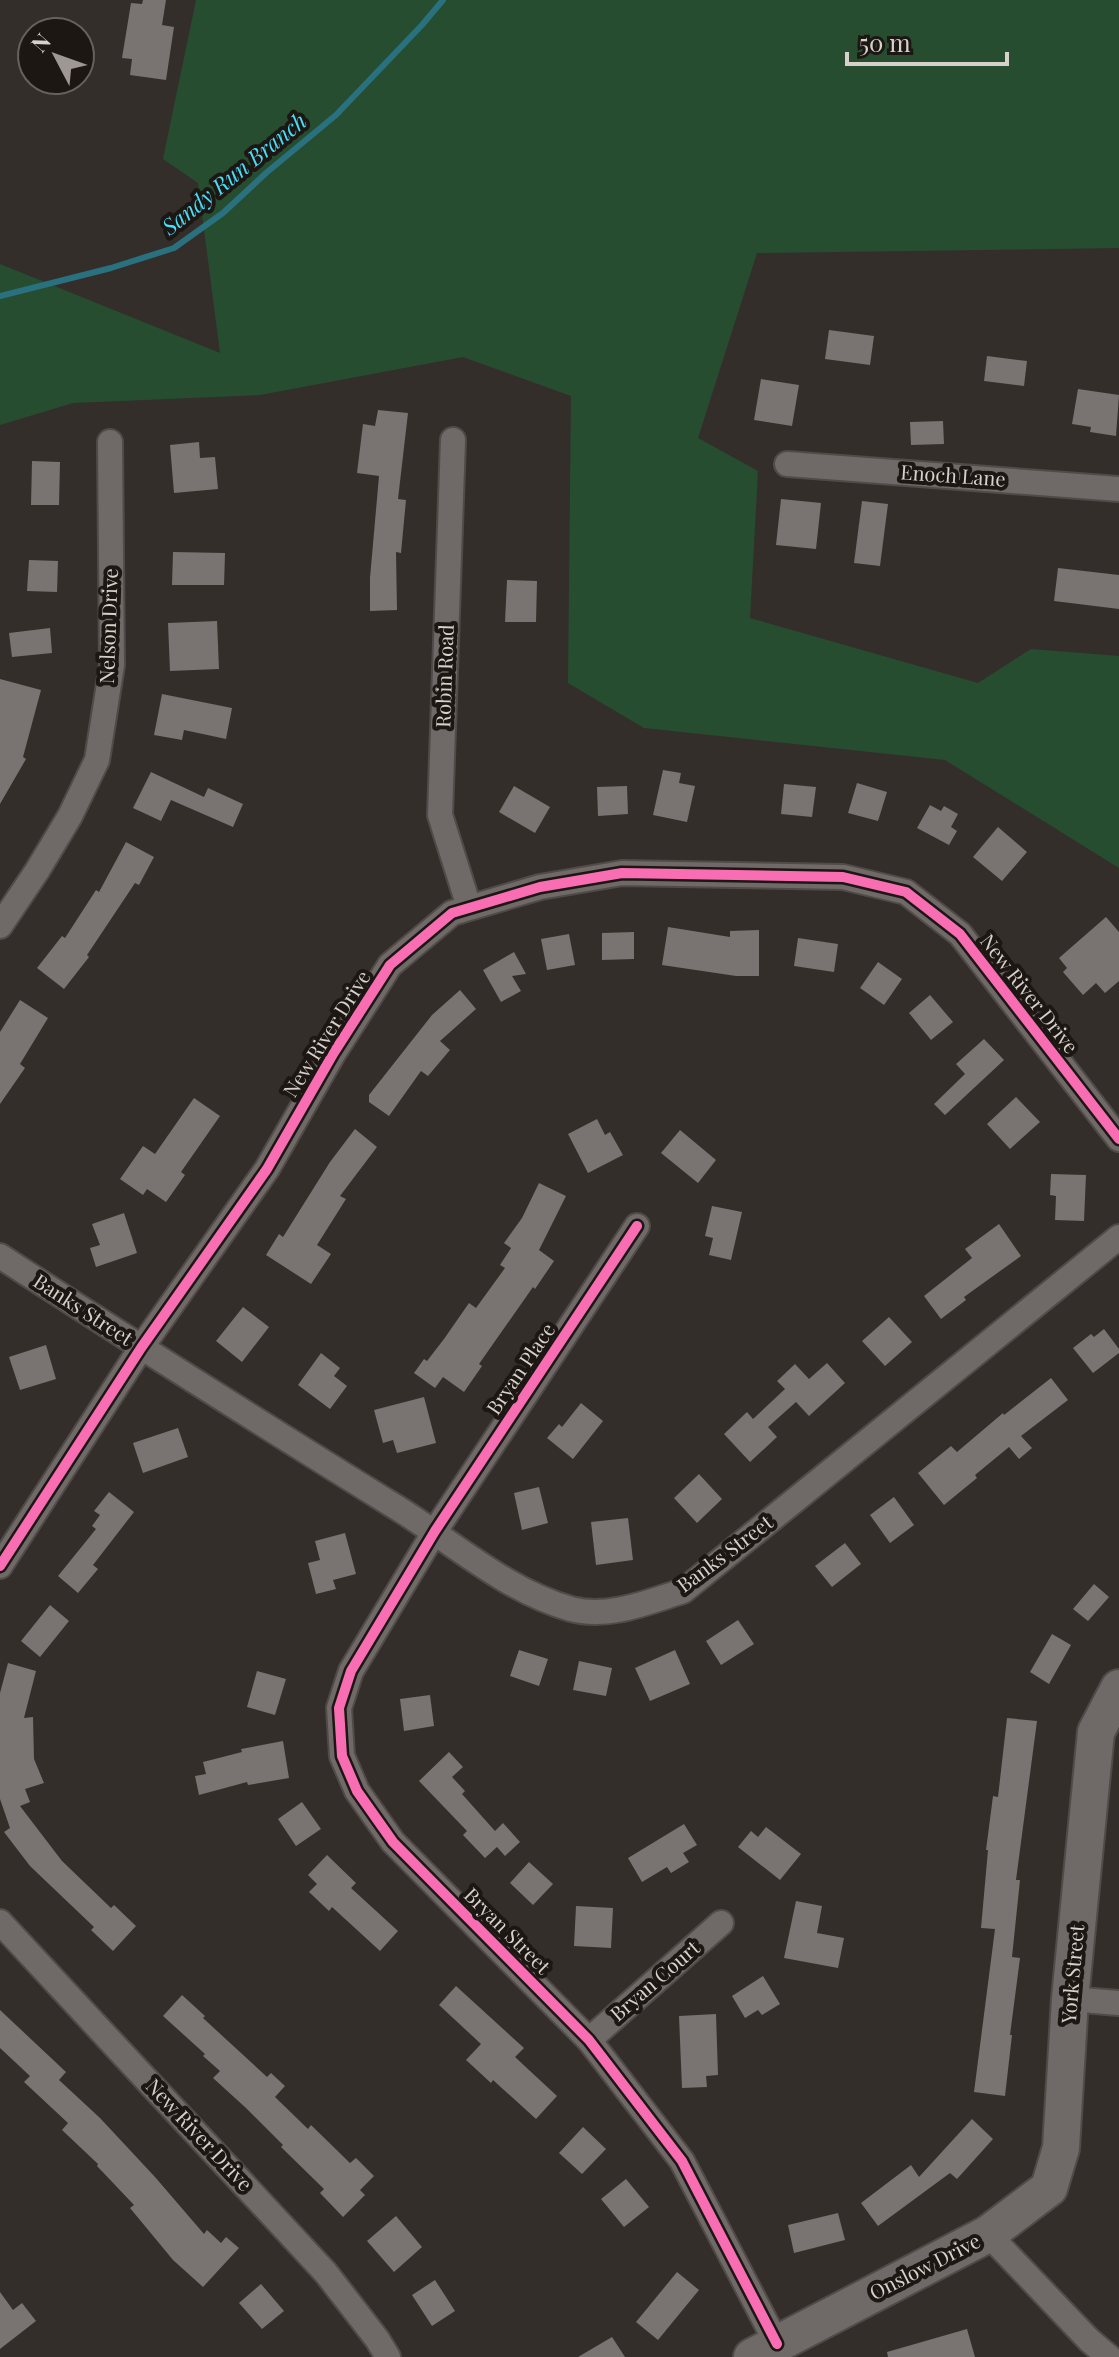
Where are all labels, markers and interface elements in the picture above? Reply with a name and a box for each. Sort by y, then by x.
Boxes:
north arrow [16,16,96,96]
scale bar [847,16,1007,66]
text: N [24,26,57,58]
text: 50 m [859,26,911,58]
water label: Sandy Run Branch [154,105,312,242]
street label: Enoch Lane [900,457,1007,492]
street label: Nelson Drive [92,568,123,684]
street label: Robin Road [428,623,459,728]
street label: New River Drive [975,928,1085,1058]
street label: New River Drive [276,965,375,1102]
street label: Banks Street [29,1267,139,1351]
street label: Bryan Place [479,1317,560,1419]
street label: Banks Street [671,1507,778,1598]
street label: Bryan Street [459,1881,558,1980]
street label: York Street [1054,1922,1089,2026]
street label: Bryan Court [603,1933,705,2026]
street label: New River Drive [141,2072,259,2196]
street label: Onslow Drive [864,2226,984,2305]

